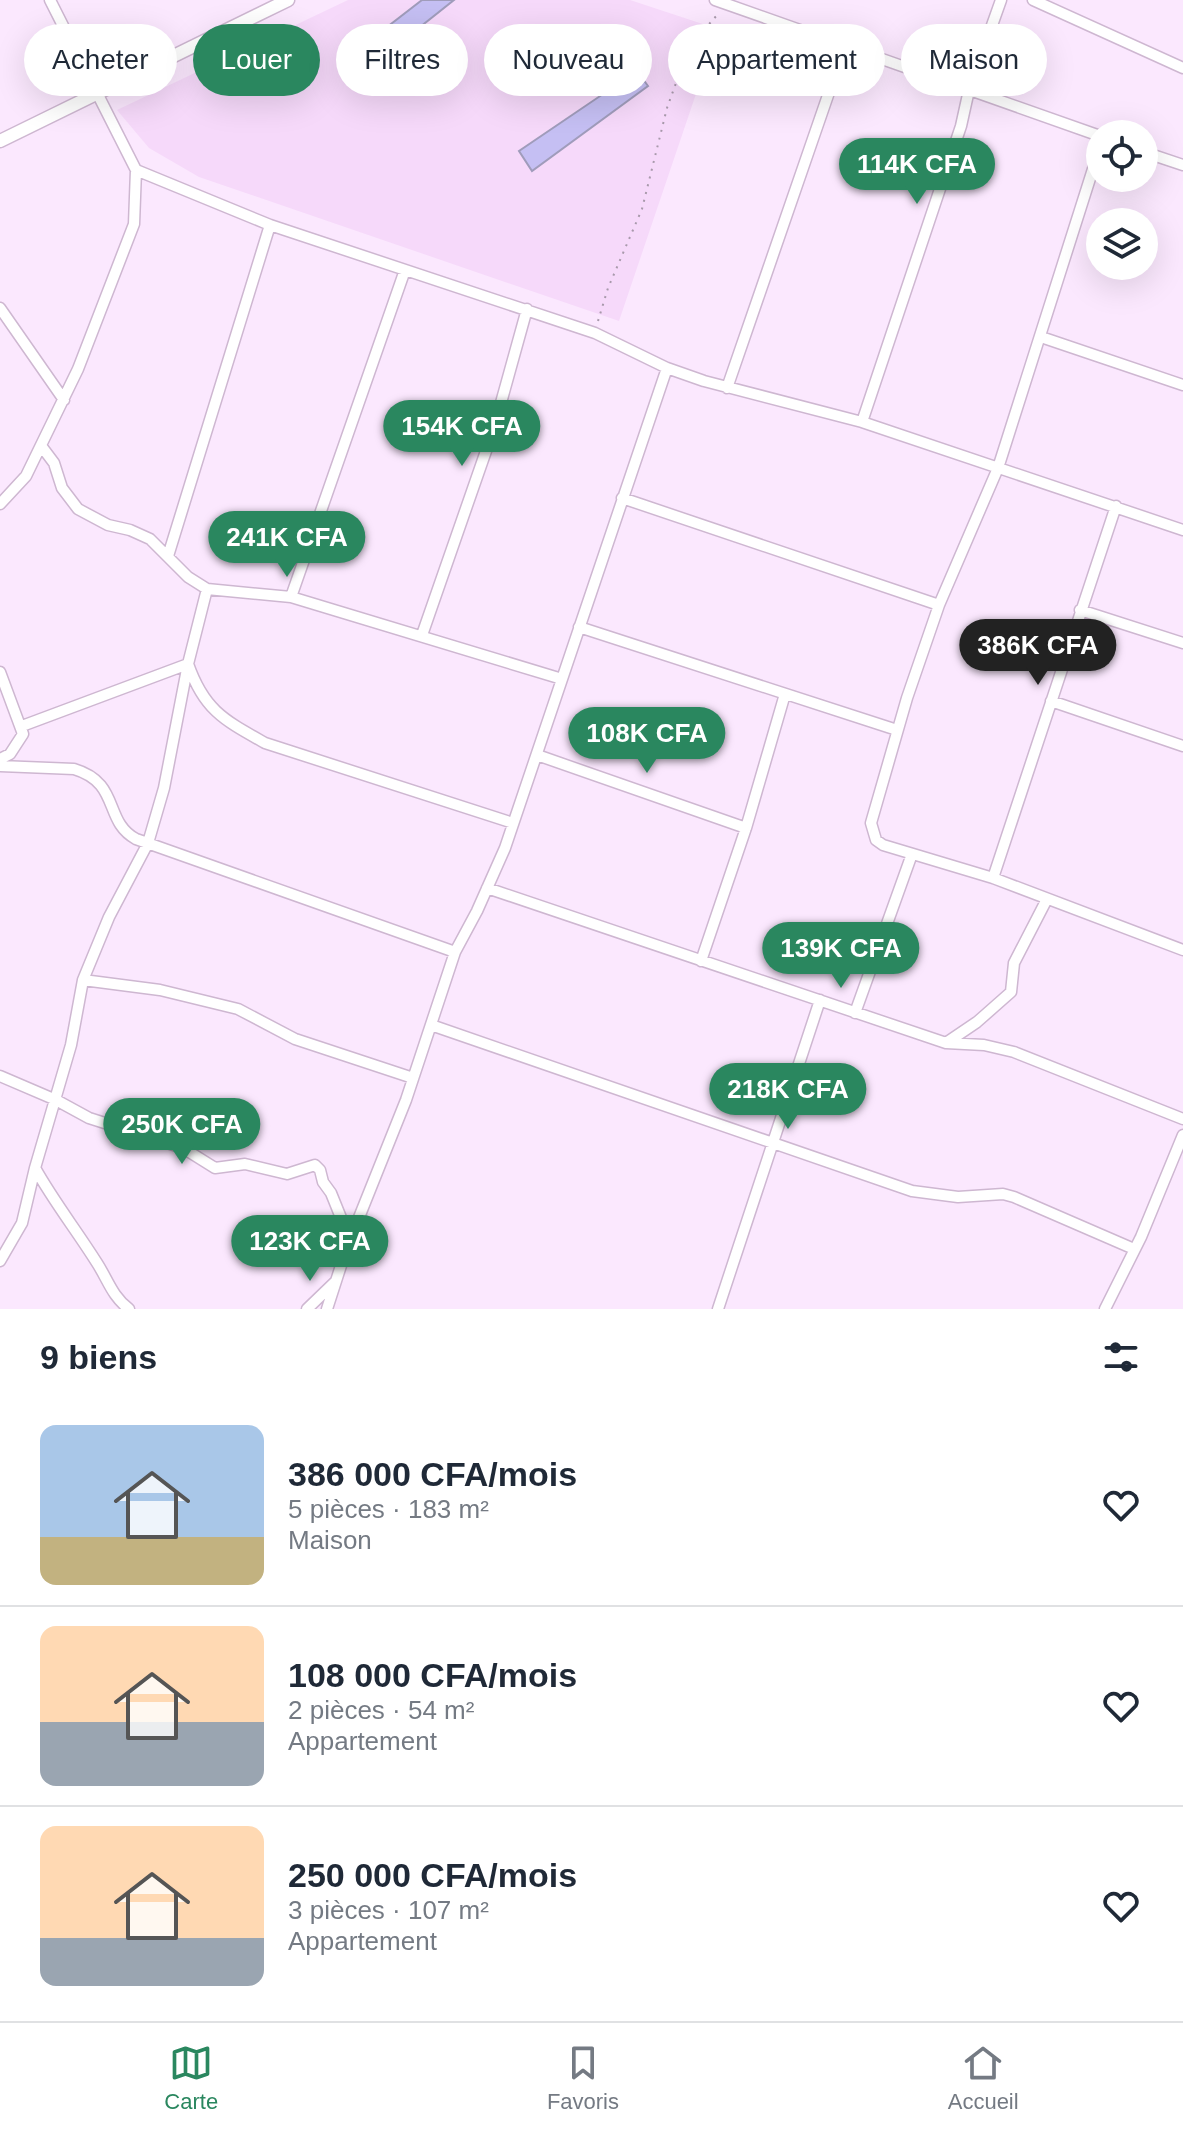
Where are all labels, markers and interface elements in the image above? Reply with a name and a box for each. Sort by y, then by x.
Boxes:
chip: Acheter [24,24,177,96]
chip: Louer [193,24,320,96]
chip: Filtres [336,24,468,96]
chip: Nouveau [484,24,652,96]
chip: Appartement [668,24,885,96]
chip: Maison [901,24,1047,96]
map controls [1086,120,1158,280]
button: locate [1086,120,1158,192]
pin: 114K CFA [834,138,1000,206]
text: 114K CFA [857,149,977,179]
button: layers [1086,208,1158,280]
pin: 154K CFA [379,400,545,468]
text: 154K CFA [401,411,523,441]
pin: 241K CFA [204,511,370,579]
text: 241K CFA [226,522,348,552]
pin: 386K CFA [955,619,1121,687]
text: 386K CFA [977,630,1099,660]
pin: 108K CFA [564,707,730,775]
text: 108K CFA [586,718,708,748]
pin: 139K CFA [758,922,924,990]
text: 139K CFA [780,933,902,963]
pin: 218K CFA [705,1063,871,1131]
text: 218K CFA [727,1074,849,1104]
pin: 250K CFA [99,1098,265,1166]
text: 250K CFA [121,1109,243,1139]
pin: 123K CFA [227,1215,393,1283]
text: 123K CFA [249,1226,371,1256]
icon: filters [1099,1335,1143,1379]
text: 9 biens [40,1338,157,1376]
text: 386 000 CFA/mois [288,1455,577,1493]
icon: home [104,1457,200,1553]
icon: heart [1099,1483,1143,1527]
text: 5 pièces · 183 m² [288,1494,489,1524]
text: Maison [288,1525,372,1555]
text: 108 000 CFA/mois [288,1656,577,1694]
icon: home [104,1658,200,1754]
icon: heart [1099,1684,1143,1728]
text: 2 pièces · 54 m² [288,1695,474,1725]
text: Appartement [288,1726,437,1756]
text: 250 000 CFA/mois [288,1856,577,1894]
icon: home [104,1858,200,1954]
icon: heart [1099,1884,1143,1928]
text: 3 pièces · 107 m² [288,1895,489,1925]
text: Appartement [288,1926,437,1956]
tab: Carte [164,2041,218,2115]
tab: Favoris [547,2041,619,2115]
tab: Accueil [948,2041,1019,2115]

